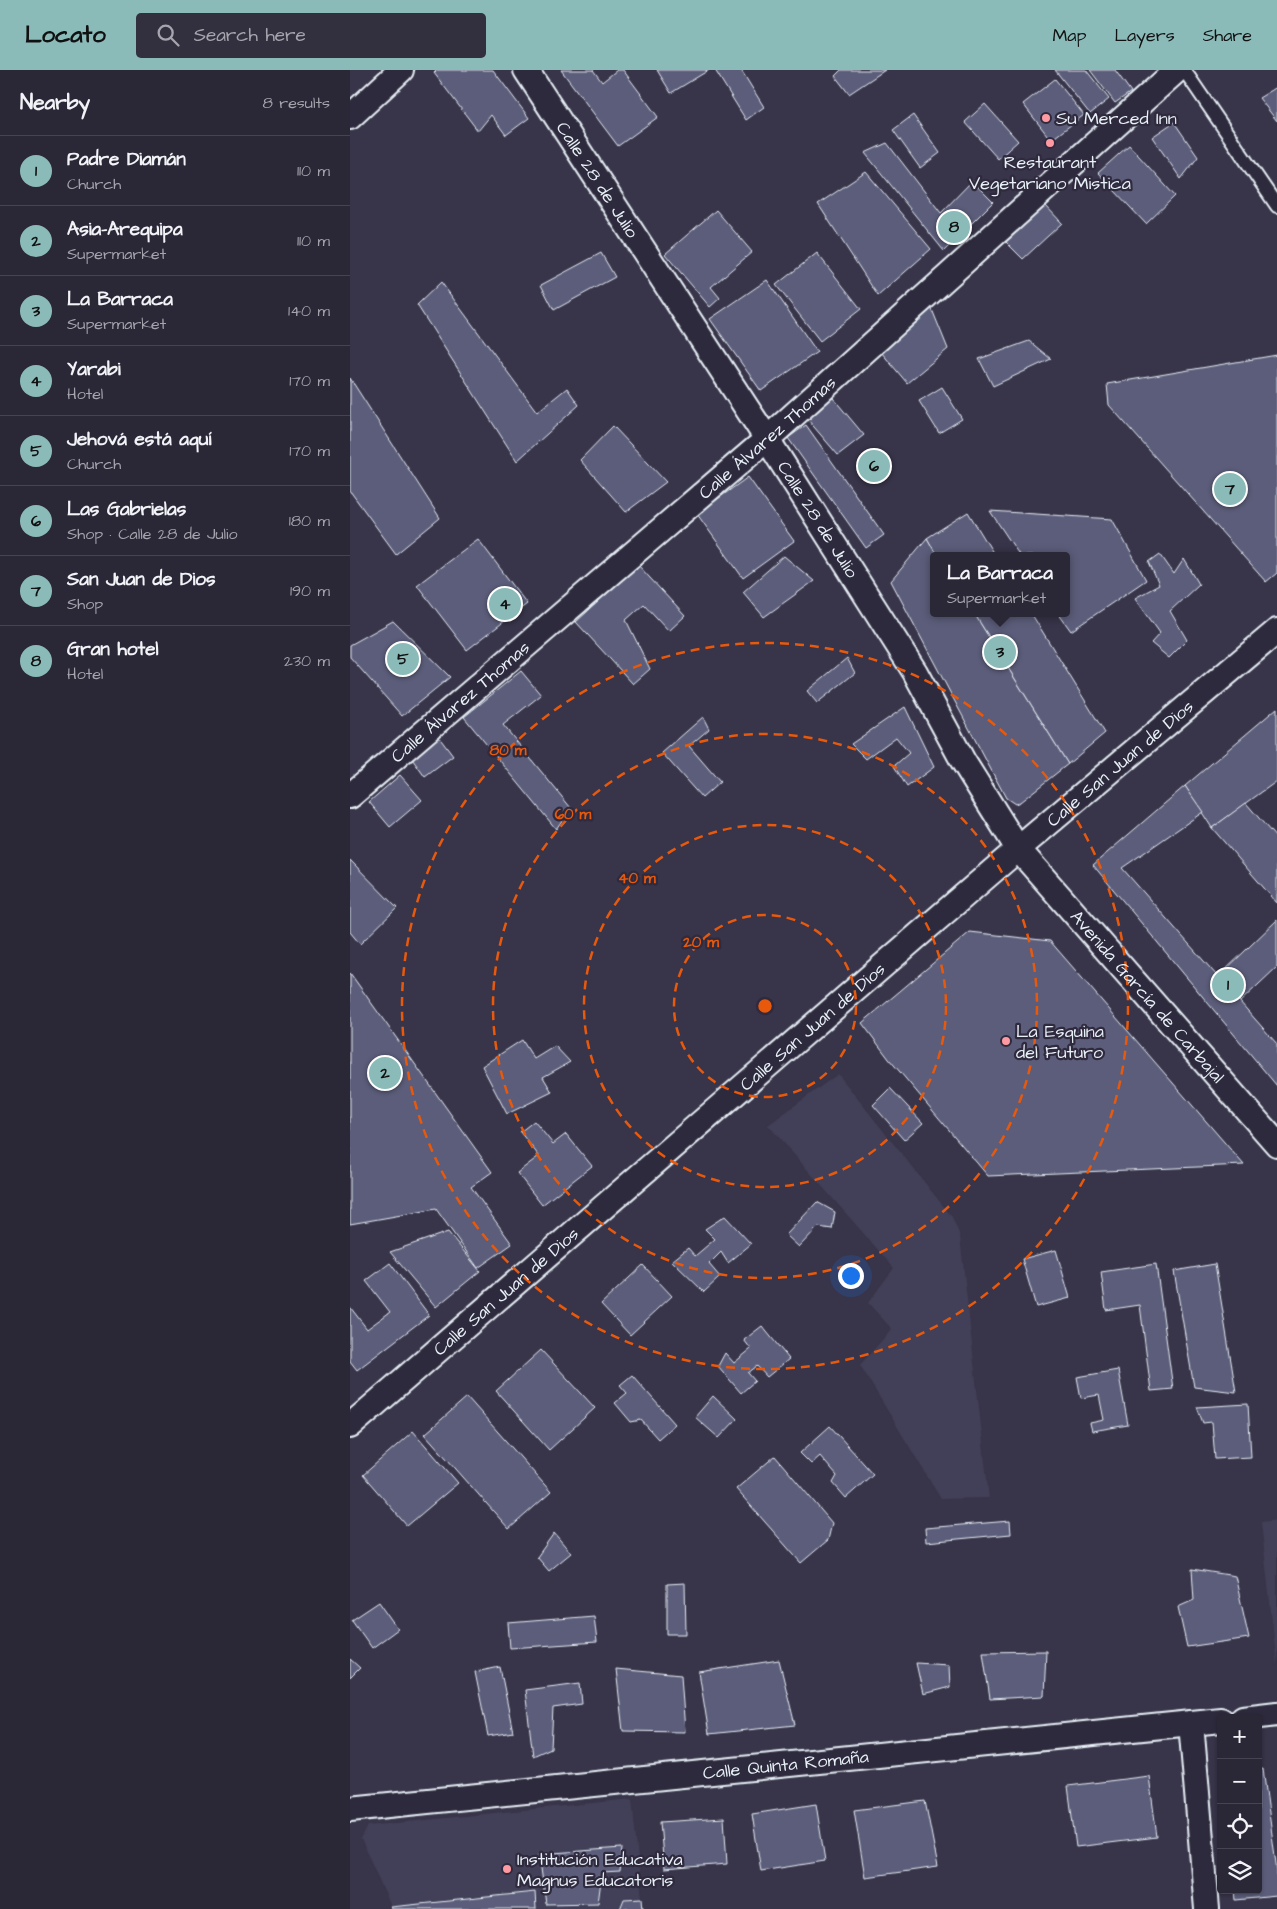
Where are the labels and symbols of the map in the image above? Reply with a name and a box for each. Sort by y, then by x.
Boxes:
place label: Su Merced Inn [1056,106,1177,131]
marker: Su Merced Inn [1040,112,1052,124]
street label: Calle 28 de Julio [550,117,645,243]
marker: Restaurant Vegetariano Mistica [1044,137,1056,149]
place label: Restaurant Vegetariano Mistica [969,150,1131,197]
pin: 8 [938,208,970,246]
street label: Calle Álvarez Thomas [693,370,841,505]
pin: 6 [858,447,890,485]
street label: Calle 28 de Julio [772,456,865,583]
pin: 7 [1214,470,1246,508]
pin: 4 [489,585,521,623]
pin: 3 [984,633,1016,671]
street label: Calle Álvarez Thomas [385,635,535,768]
pin: 5 [387,640,419,678]
street label: Calle San Juan de Dios [1041,694,1199,832]
text: 80 m [490,740,527,761]
text: 60 m [555,804,592,825]
text: 40 m [618,868,656,889]
street label: Avenida García de Carbajal [1065,905,1230,1089]
text: 20 m [682,932,719,953]
street label: Calle San Juan de Dios [734,957,891,1097]
pin: 1 [1212,966,1244,1004]
centre of rings [756,997,774,1015]
place label: La Esquina del Futuro [1016,1019,1104,1065]
marker: La Esquina del Futuro [1000,1035,1012,1047]
pin: 2 [369,1054,401,1092]
street label: Calle San Juan de Dios [428,1221,584,1361]
your location [838,1263,864,1289]
street label: Calle Quinta Romaña [702,1744,870,1785]
place label: Institución Educativa Magnus Educatoris [517,1847,683,1894]
marker: Institución Educativa Magnus Educatoris [501,1863,513,1875]

